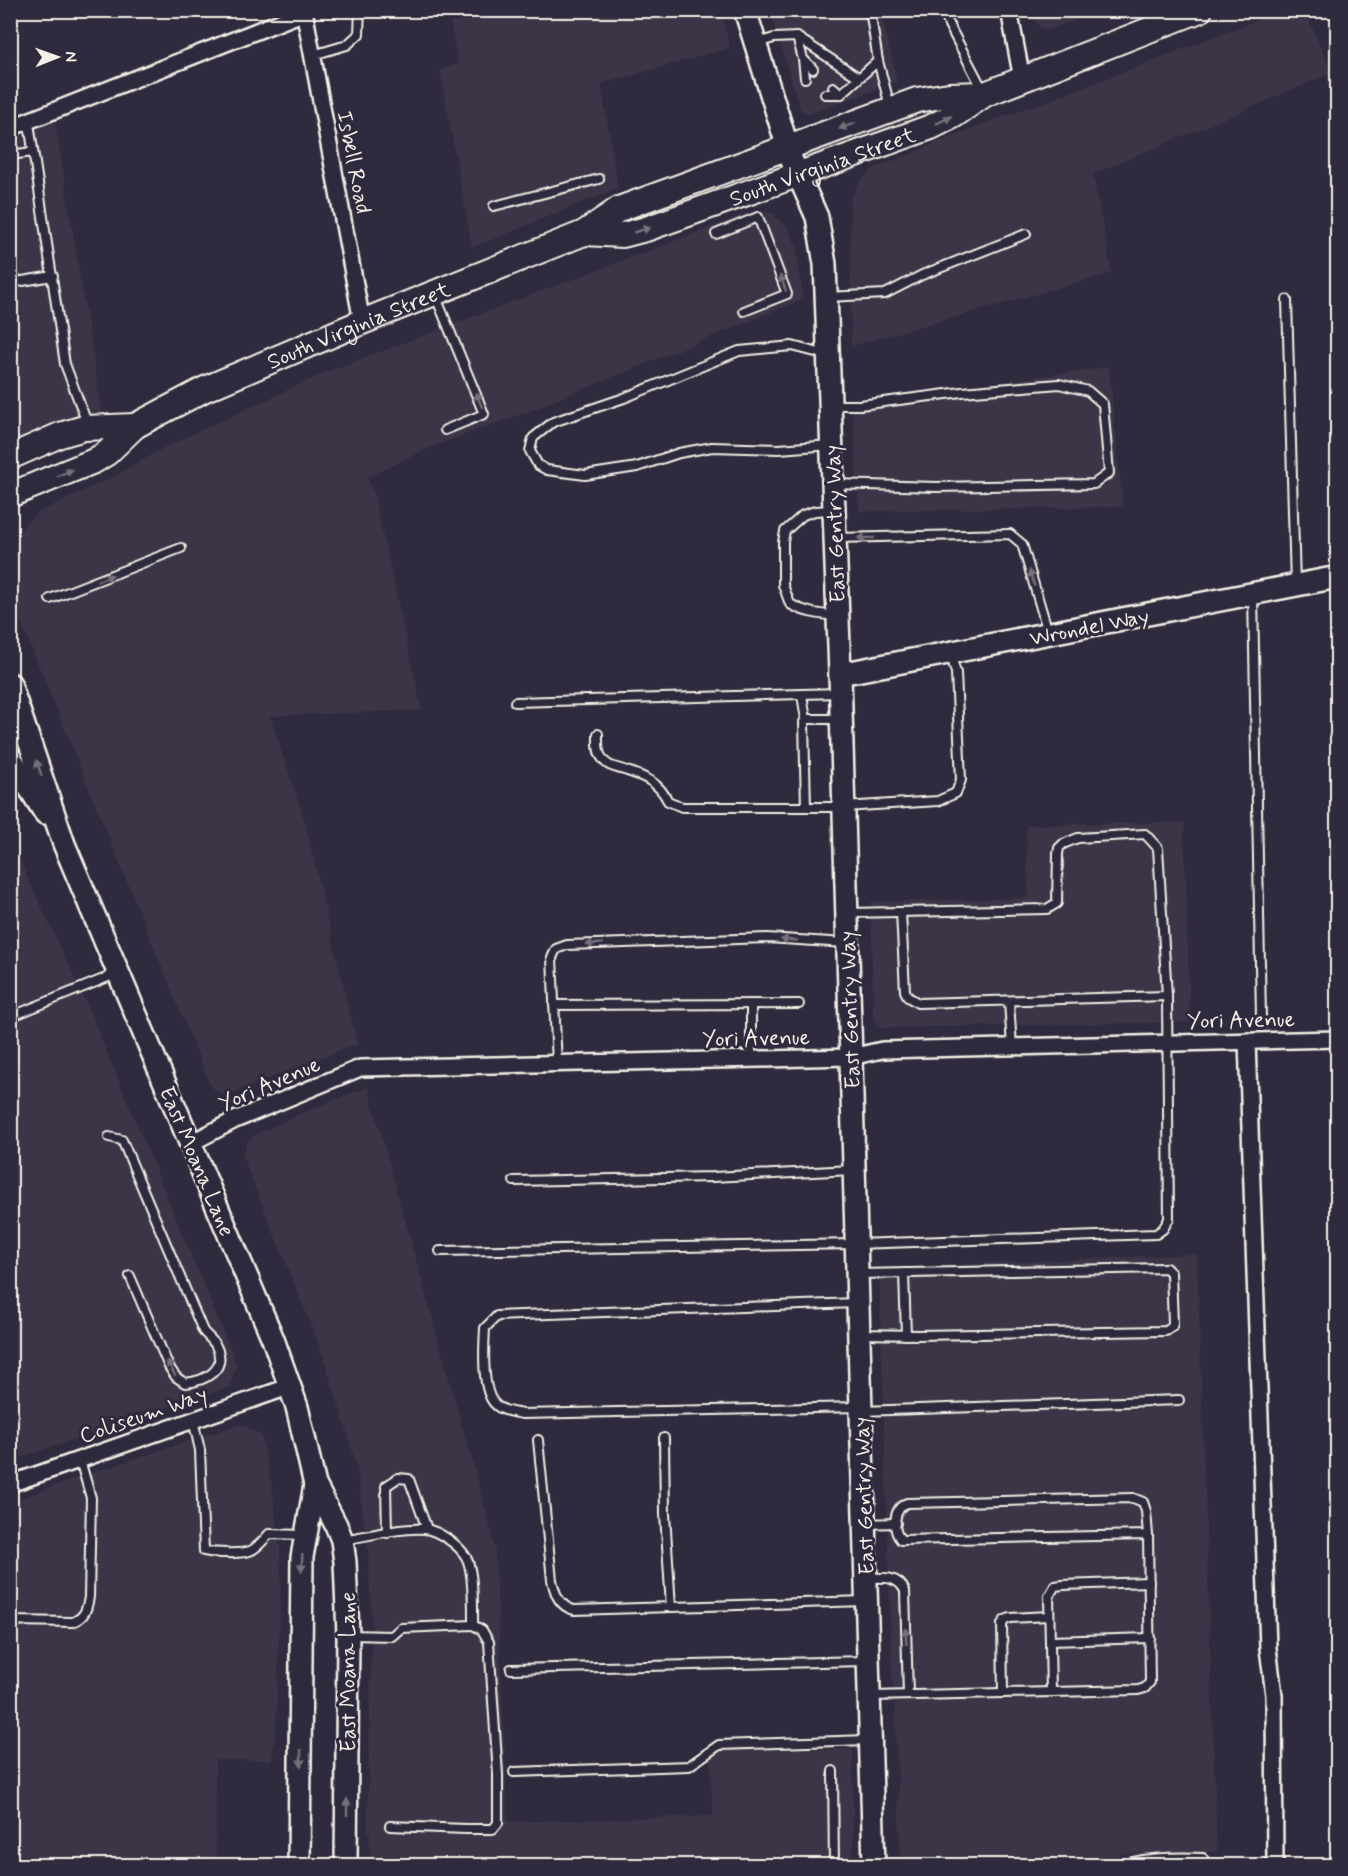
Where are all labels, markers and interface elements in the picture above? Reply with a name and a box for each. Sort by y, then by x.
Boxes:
north arrow [27,27,87,87]
text: N [60,51,81,62]
street label: Isbell Road [329,109,377,216]
one-way arrow [935,116,952,125]
street label: South Virginia Street [726,122,920,214]
one-way arrow [838,122,856,131]
one-way arrow [633,225,651,234]
one-way arrow [778,274,787,292]
street label: South Virginia Street [263,276,454,377]
one-way arrow [474,390,484,408]
street label: East Gentry Way [819,444,853,604]
one-way arrow [56,468,74,478]
one-way arrow [856,533,875,543]
one-way arrow [1027,569,1036,587]
one-way arrow [96,573,114,583]
street label: Wrondel Way [1027,603,1151,653]
one-way arrow [34,759,43,777]
street label: East Gentry Way [834,930,868,1090]
one-way arrow [779,935,798,944]
one-way arrow [585,939,604,948]
street label: Yori Avenue [1187,1006,1295,1036]
street label: Yori Avenue [702,1024,810,1054]
street label: Yori Avenue [215,1051,325,1119]
street label: East Moana Lane [152,1082,240,1241]
one-way arrow [166,1359,176,1376]
street label: Coliseum Way [76,1381,211,1451]
street label: East Gentry Way [848,1416,882,1576]
one-way arrow [298,1553,307,1572]
street label: East Moana Lane [335,1592,363,1752]
one-way arrow [902,1627,911,1646]
one-way arrow [296,1748,306,1767]
one-way arrow [342,1798,352,1817]

